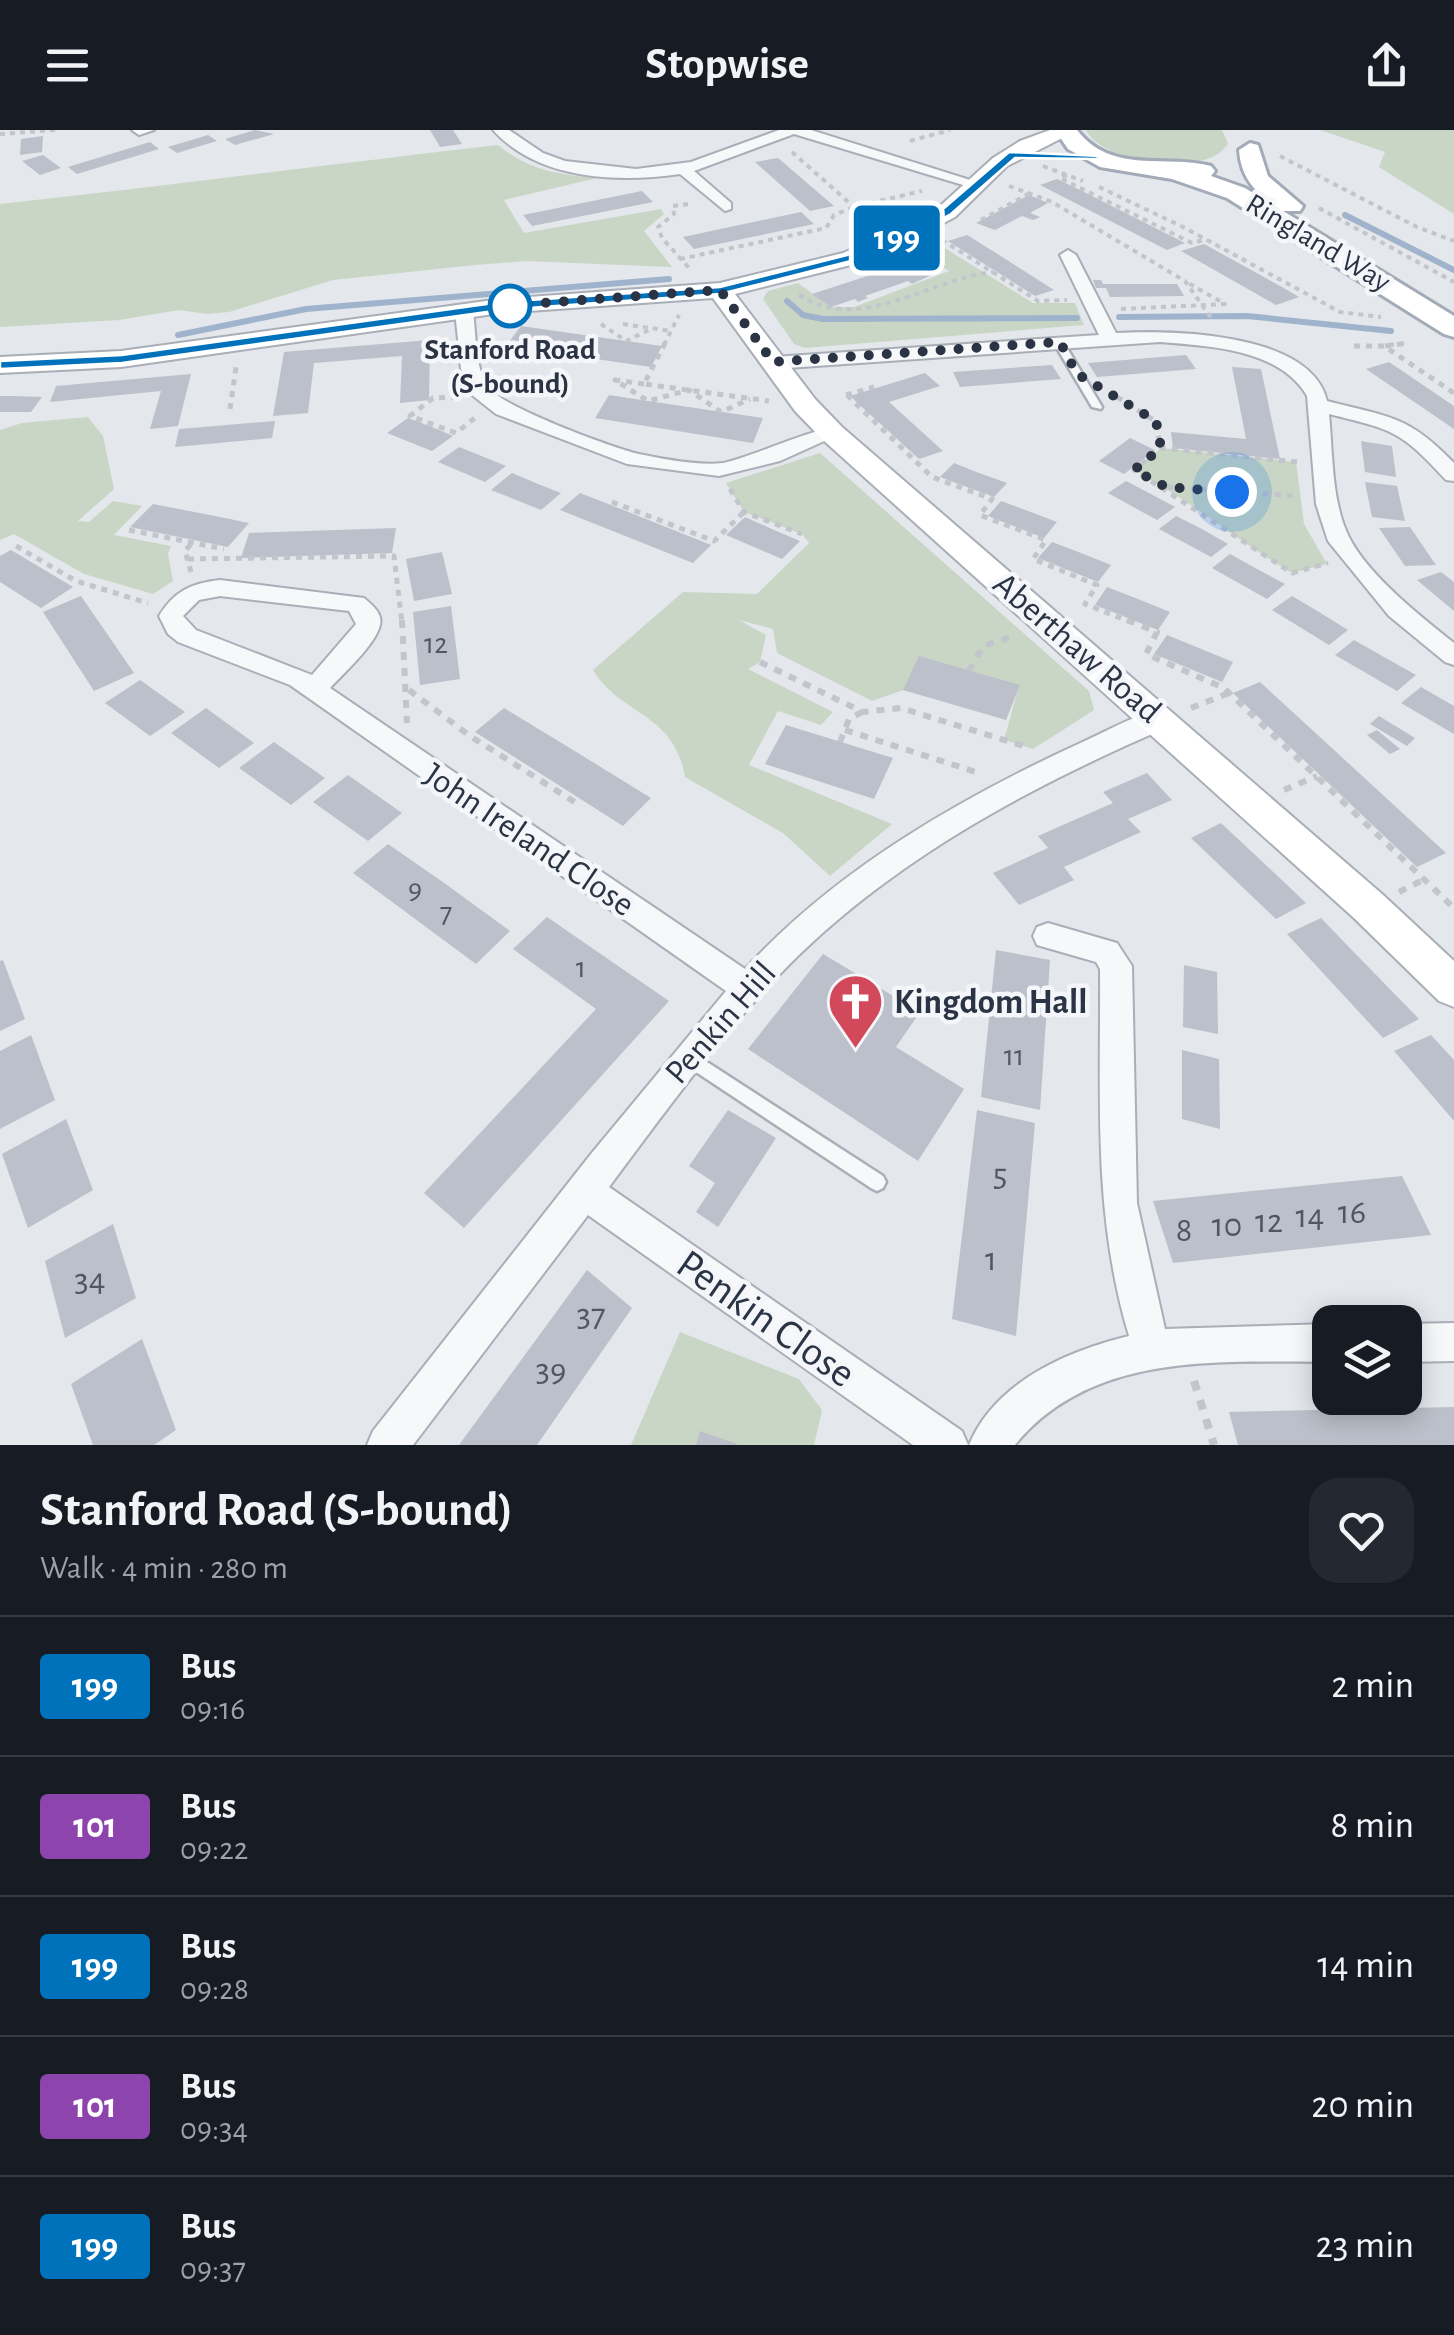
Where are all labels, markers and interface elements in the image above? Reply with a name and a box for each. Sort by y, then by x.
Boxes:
icon: menu [40,38,95,93]
icon: share [1359,38,1414,93]
text: Stopwise [645,42,809,87]
street label: Ringland Way [1241,188,1395,298]
line badge: 199 [840,206,954,270]
text: 199 [874,221,920,256]
marker: Stanford Road (S-bound) [489,285,531,327]
place label: Stanford Road (S-bound) [424,335,596,399]
your location [1207,467,1257,517]
street label: Aberthaw Road [986,566,1168,730]
house number: 12 [424,629,448,659]
street label: John Ireland Close [418,757,640,923]
house number: 9 [408,875,422,905]
house number: 7 [440,898,452,928]
house number: 1 [576,953,586,983]
street label: Penkin Hill [659,955,783,1091]
church icon: Kingdom Hall [825,972,885,1051]
place label: Kingdom Hall [894,985,1088,1020]
house number: 11 [1004,1041,1024,1071]
house number: 5 [993,1158,1007,1193]
house number: 16 [1338,1195,1366,1230]
house number: 14 [1296,1199,1324,1234]
house number: 12 [1255,1204,1283,1239]
house number: 10 [1212,1208,1242,1243]
house number: 8 [1176,1213,1192,1248]
street label: Penkin Close [669,1242,863,1396]
house number: 1 [985,1242,997,1277]
house number: 34 [74,1263,106,1298]
house number: 37 [576,1298,606,1333]
map controls [1312,1305,1422,1415]
button: layers [1312,1305,1422,1415]
house number: 39 [536,1353,566,1388]
button: heart [1309,1478,1414,1583]
text: Stanford Road (S-bound) [40,1487,513,1535]
text: Walk · 4 min · 280 m [40,1552,288,1584]
text: Bus [180,1648,236,1686]
text: 2 min [1331,1667,1414,1705]
text: 199 [72,1669,118,1704]
text: 09:16 [180,1693,245,1725]
text: Bus [180,1788,236,1826]
text: 8 min [1331,1807,1414,1845]
text: 101 [73,1809,117,1844]
text: 09:22 [180,1833,248,1865]
text: Bus [180,1928,236,1966]
text: 14 min [1317,1947,1414,1985]
text: 199 [72,1949,118,1984]
text: 09:28 [180,1973,249,2005]
text: Bus [180,2068,236,2106]
text: 20 min [1311,2087,1414,2125]
text: 101 [73,2089,117,2124]
text: 09:34 [180,2113,248,2145]
text: Bus [180,2208,236,2246]
text: 23 min [1316,2227,1414,2265]
text: 199 [72,2229,118,2264]
text: 09:37 [180,2253,246,2285]

